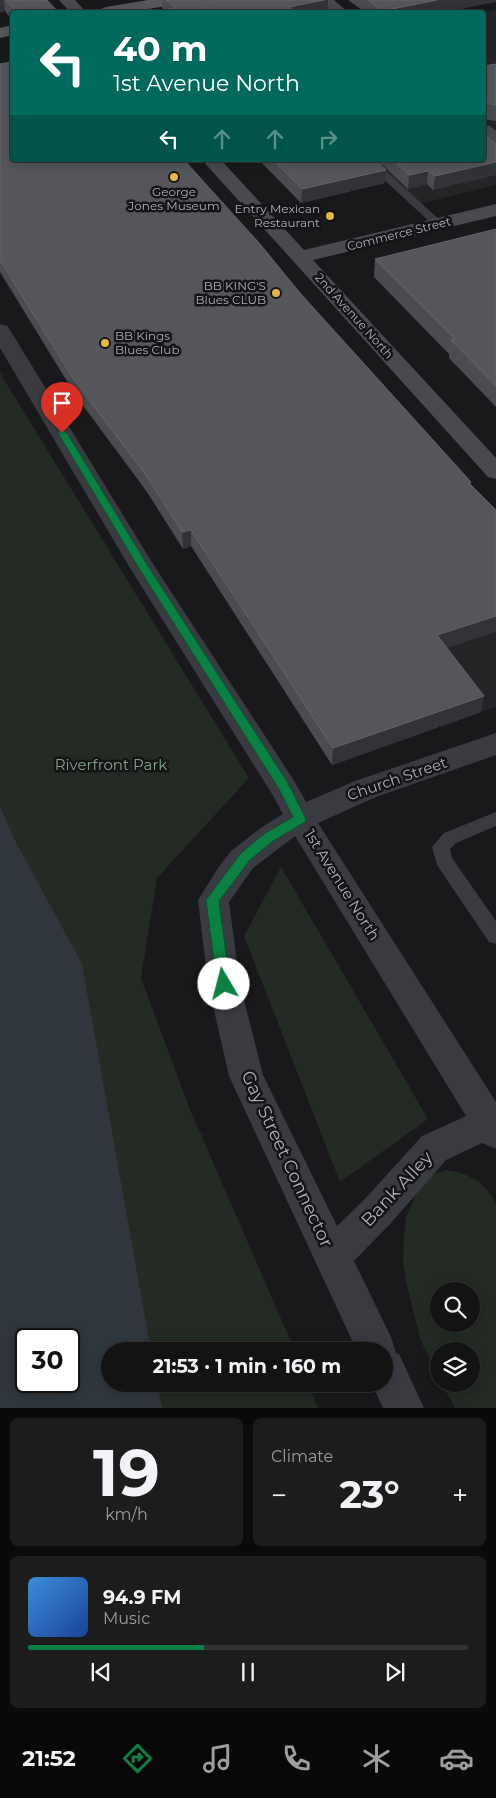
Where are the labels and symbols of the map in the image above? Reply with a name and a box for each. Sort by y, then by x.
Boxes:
marker: George Jones Museum [168,171,180,183]
place label: George Jones Museum [127,184,220,213]
place label: Entry Mexican Restaurant [234,201,320,230]
marker: Entry Mexican Restaurant [324,210,336,222]
street label: Commerce Street [345,213,452,254]
street label: 2nd Avenue North [312,270,397,362]
place label: BB KING'S Blues CLUB [195,278,266,307]
marker: BB KING'S Blues CLUB [270,287,282,299]
place label: BB Kings Blues Club [115,328,180,357]
marker: BB Kings Blues Club [99,337,111,349]
pin [41,382,83,433]
street label: Church Street [344,753,449,805]
park label: Riverfront Park [55,755,167,774]
street label: 1st Avenue North [301,826,384,944]
position arrow [197,957,249,1009]
street label: Gay Street Connector [236,1067,338,1251]
street label: Bank Alley [357,1147,438,1231]
speed limit sign: 30 [15,1328,80,1393]

